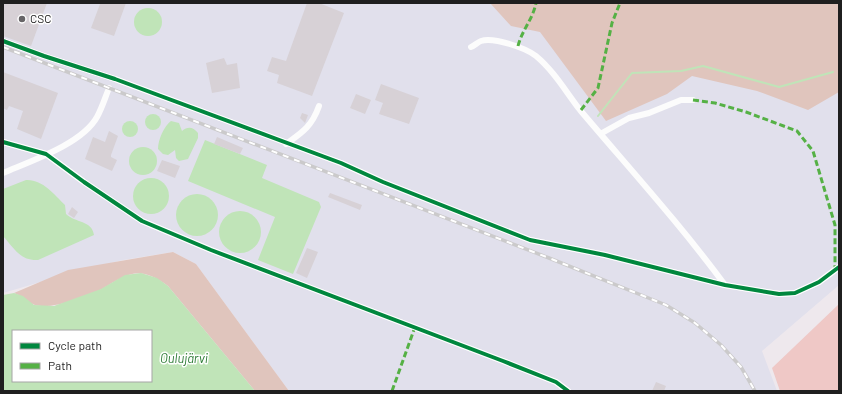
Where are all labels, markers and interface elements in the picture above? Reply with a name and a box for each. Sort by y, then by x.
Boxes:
place label: CSC [30,11,52,25]
marker: CSC [17,14,27,24]
legend [12,330,152,382]
text: Cycle path [48,338,102,352]
water label: Oulujärvi [160,350,209,366]
text: Path [48,358,72,372]

